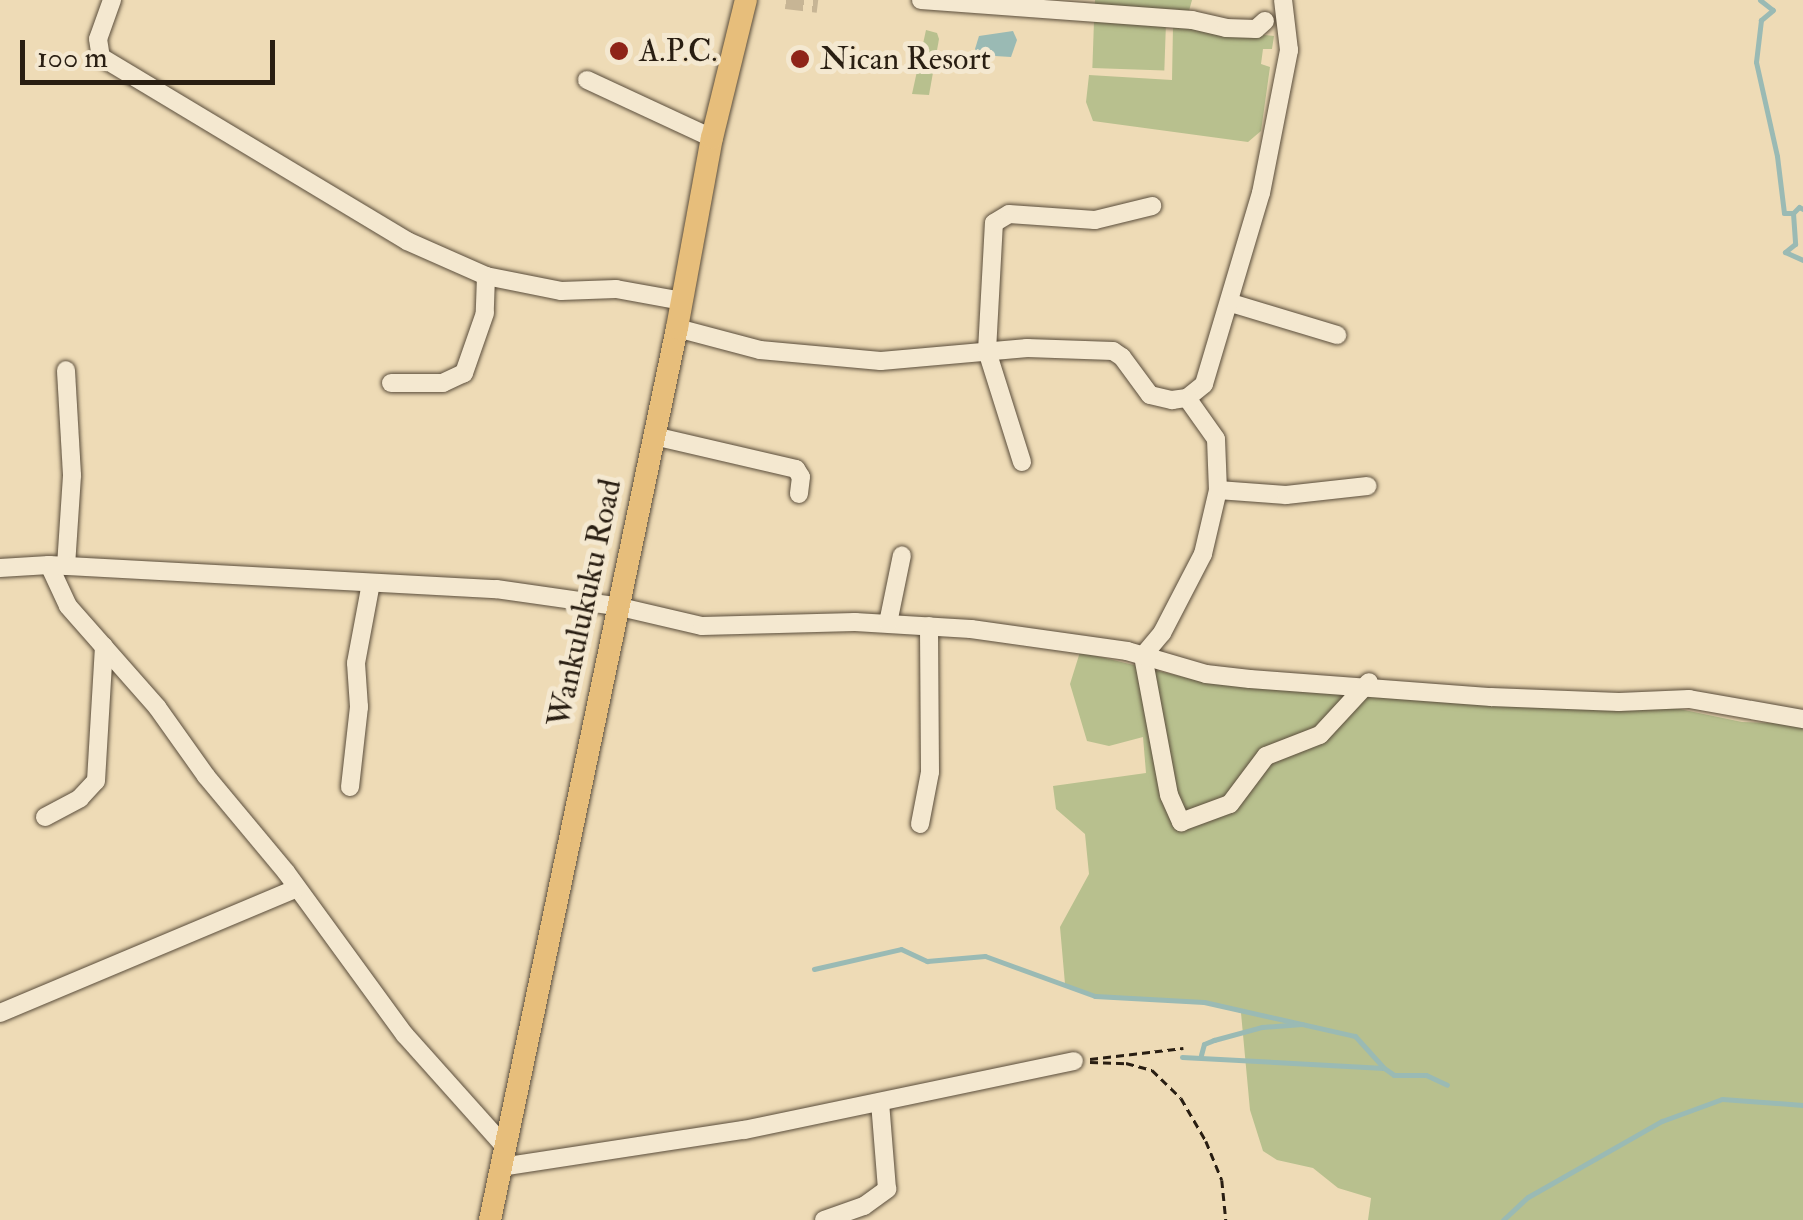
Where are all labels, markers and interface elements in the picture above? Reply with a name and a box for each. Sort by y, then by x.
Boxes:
scale bar [25,20,280,82]
place label: A.P.C. [639,32,717,70]
text: 100 m [37,39,108,76]
marker: A.P.C. [608,40,630,62]
place label: Nican Resort [820,40,991,78]
marker: Nican Resort [789,48,811,70]
street label: Wankulukuku Road [540,475,630,731]

